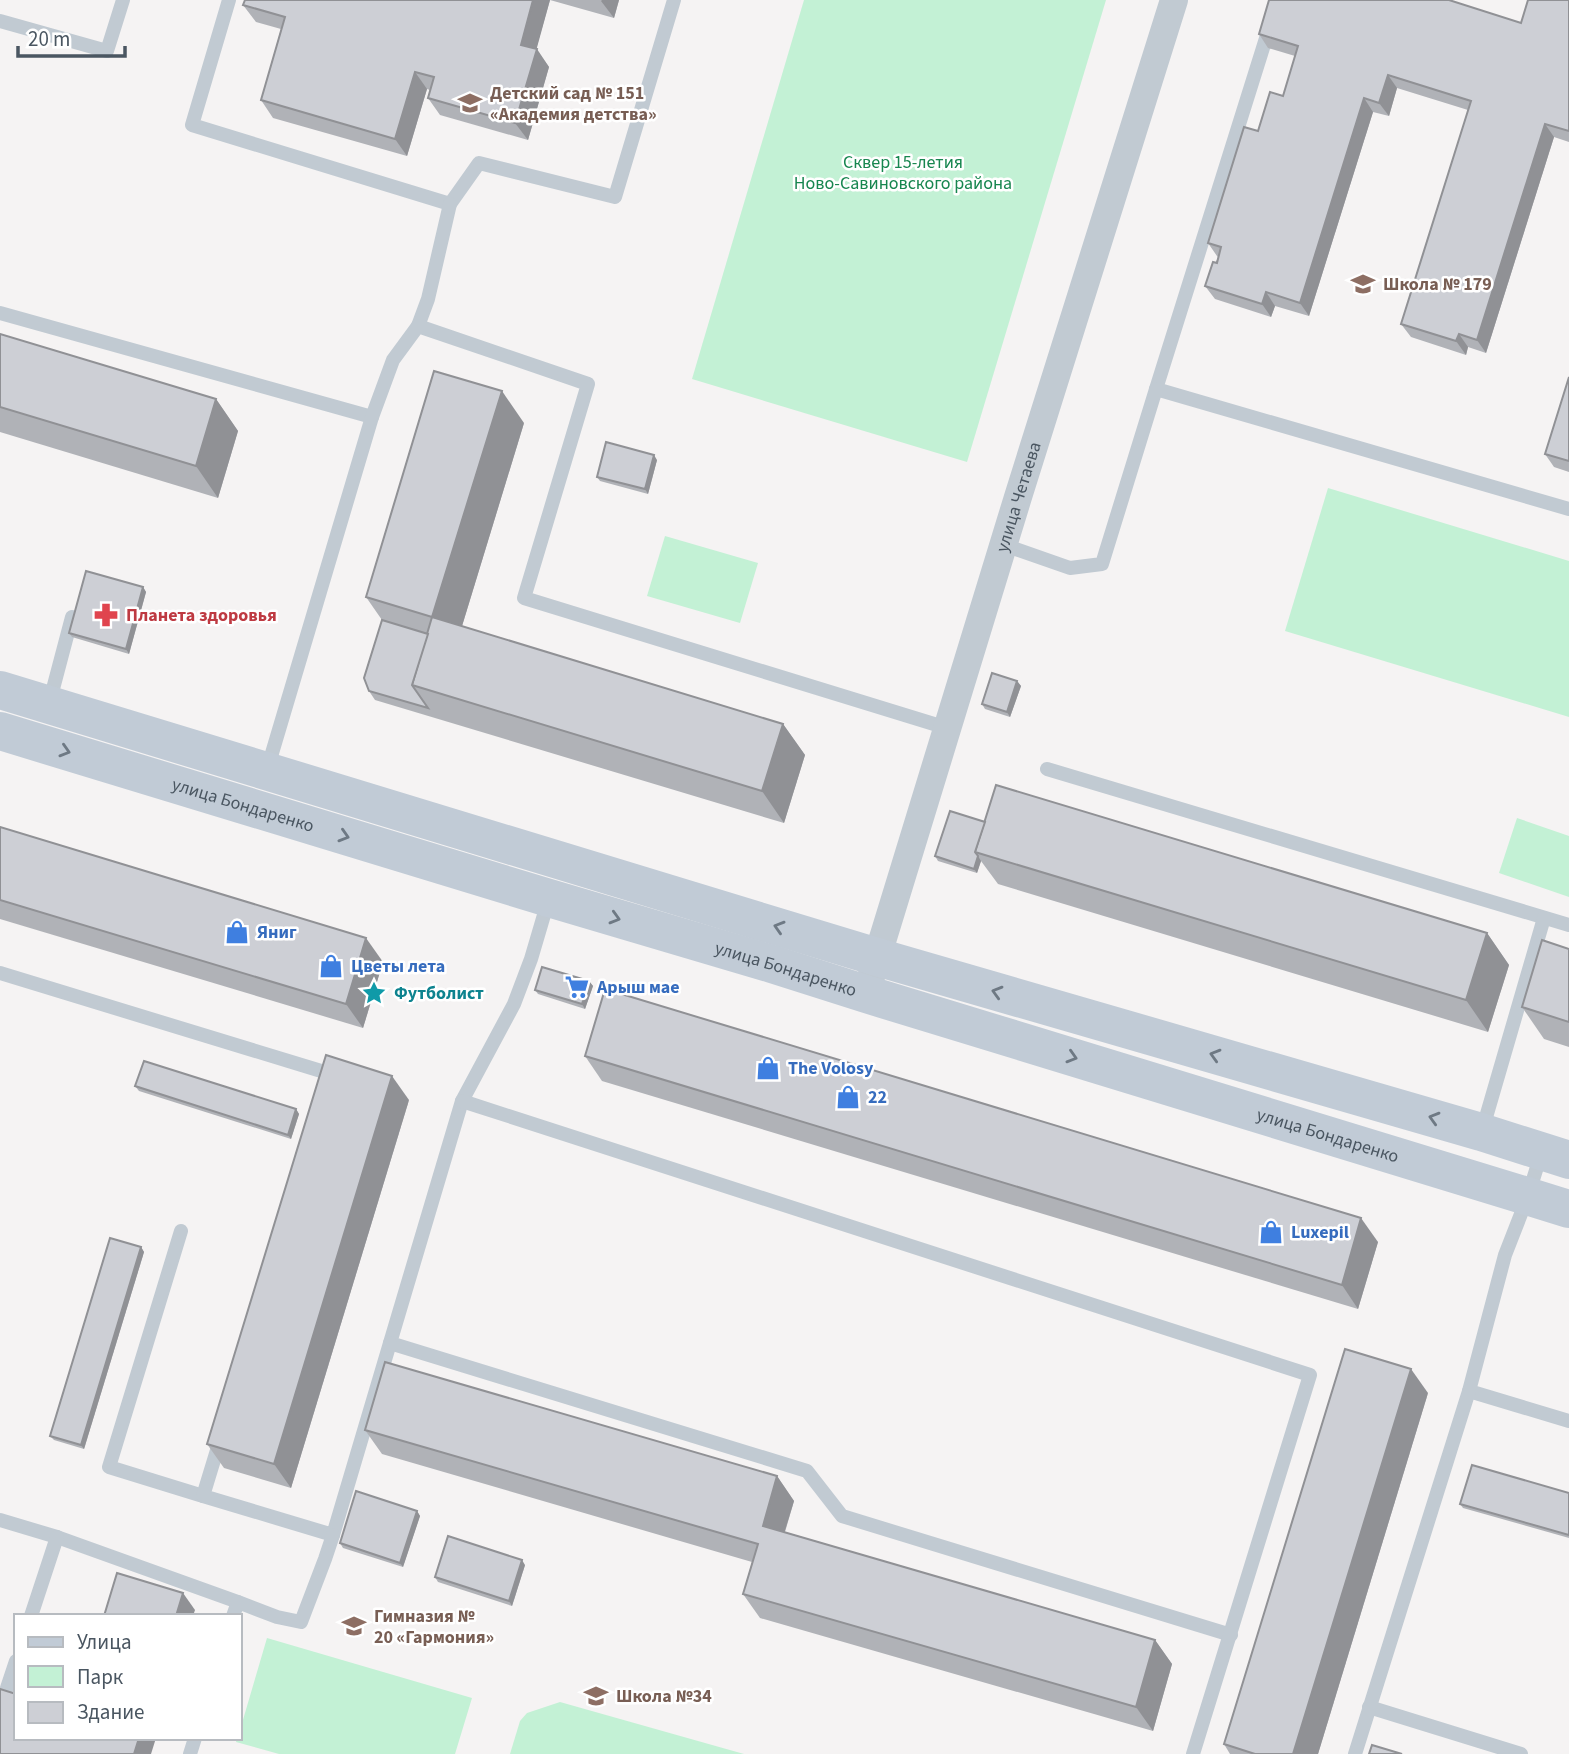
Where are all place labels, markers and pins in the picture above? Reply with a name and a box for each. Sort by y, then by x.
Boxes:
place label: Детский сад № 151 «Академия детства» [490,81,657,127]
school or university icon: Детский сад № 151 «Академия детства» [456,89,484,117]
school or university icon: Школа № 179 [1349,270,1377,298]
place label: Школа № 179 [1383,272,1492,297]
pharmacy icon: Планета здоровья [92,601,120,629]
place label: Планета здоровья [126,603,277,628]
shop icon: Яниг [223,918,251,946]
place label: Яниг [257,920,297,945]
shop icon: Цветы лета [317,952,345,980]
place label: Цветы лета [351,954,445,979]
supermarket icon: Арыш мае [563,973,591,1001]
place label: Арыш мае [596,975,680,1000]
place icon: Футболист [360,979,388,1007]
place label: Футболист [394,981,484,1006]
shop icon: The Volosy [754,1054,782,1082]
place label: The Volosy [788,1056,874,1081]
shop icon: 22 [834,1083,862,1111]
place label: 22 [868,1085,887,1110]
shop icon: Luxepil [1257,1218,1285,1246]
place label: Luxepil [1291,1220,1349,1245]
place label: Гимназия № 20 «Гармония» [374,1604,494,1650]
school or university icon: Гимназия № 20 «Гармония» [340,1612,368,1640]
school or university icon: Школа №34 [582,1682,610,1710]
place label: Школа №34 [616,1684,712,1709]

